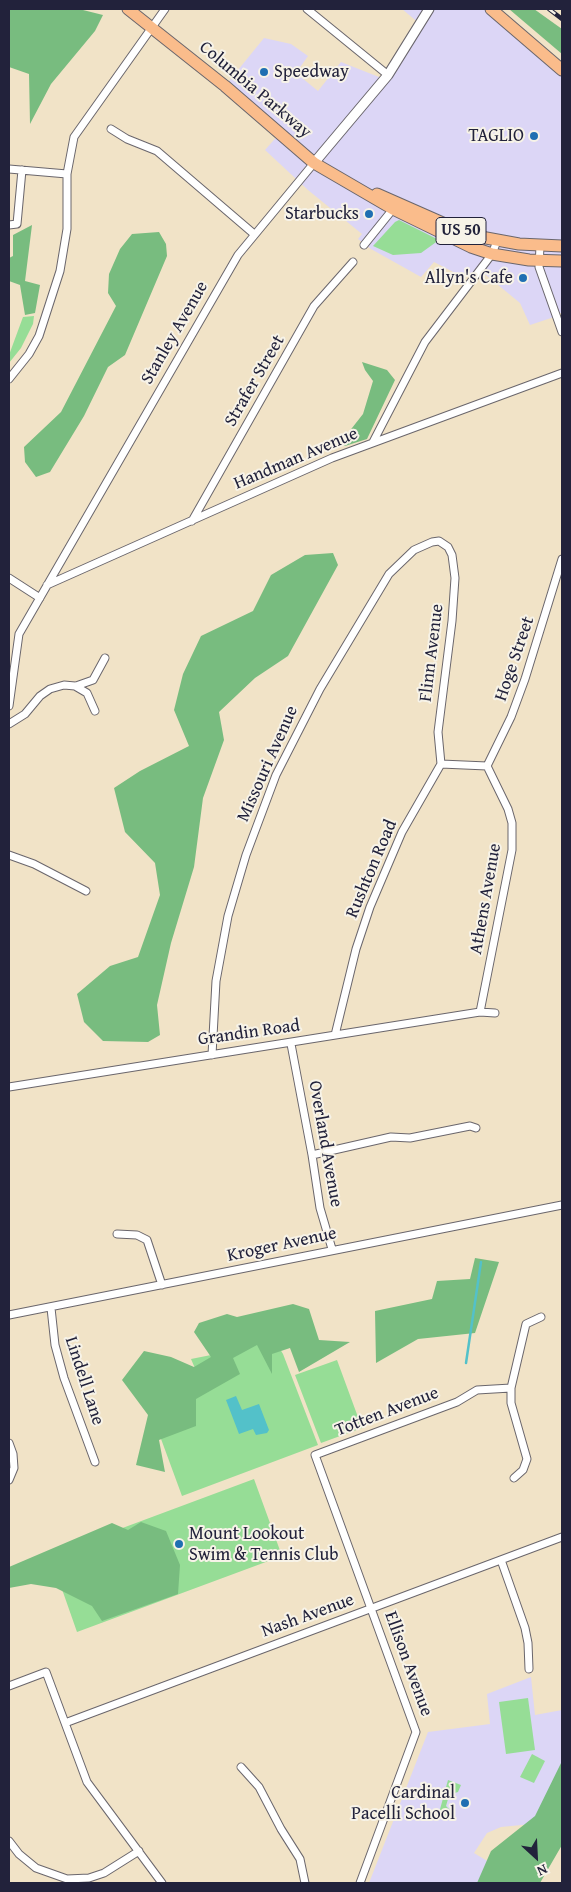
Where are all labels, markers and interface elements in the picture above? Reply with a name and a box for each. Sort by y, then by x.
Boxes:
street label: Columbia Parkway [194,37,316,143]
place label: Speedway [274,61,349,83]
marker: Speedway [258,66,270,78]
place label: TAGLIO [468,125,524,147]
marker: TAGLIO [528,130,540,142]
place label: Starbucks [285,203,359,225]
marker: Starbucks [363,208,375,220]
road number: US 50 [436,218,486,245]
place label: Allyn's Cafe [425,267,513,289]
marker: Allyn's Cafe [517,272,529,284]
street label: Stanley Avenue [137,278,213,388]
street label: Strafer Street [220,331,290,431]
street label: Handman Avenue [231,423,361,495]
street label: Flinn Avenue [415,603,449,703]
street label: Hoge Street [490,614,540,704]
street label: Missouri Avenue [233,703,303,825]
street label: Rushton Road [342,817,402,921]
street label: Athens Avenue [466,842,506,956]
street label: Grandin Road [197,1015,301,1051]
street label: Overland Avenue [303,1079,347,1209]
street label: Kroger Avenue [225,1223,339,1267]
street label: Lindell Lane [60,1334,108,1428]
street label: Totten Avenue [332,1382,442,1442]
place label: Mount Lookout Swim & Tennis Club [189,1523,339,1566]
marker: Mount Lookout Swim & Tennis Club [173,1538,185,1550]
street label: Nash Avenue [259,1589,357,1643]
street label: Ellison Avenue [379,1609,437,1719]
place label: Cardinal Pacelli School [351,1782,455,1825]
marker: Cardinal Pacelli School [459,1797,471,1809]
north arrow [511,1832,561,1882]
text: N [534,1860,551,1882]

